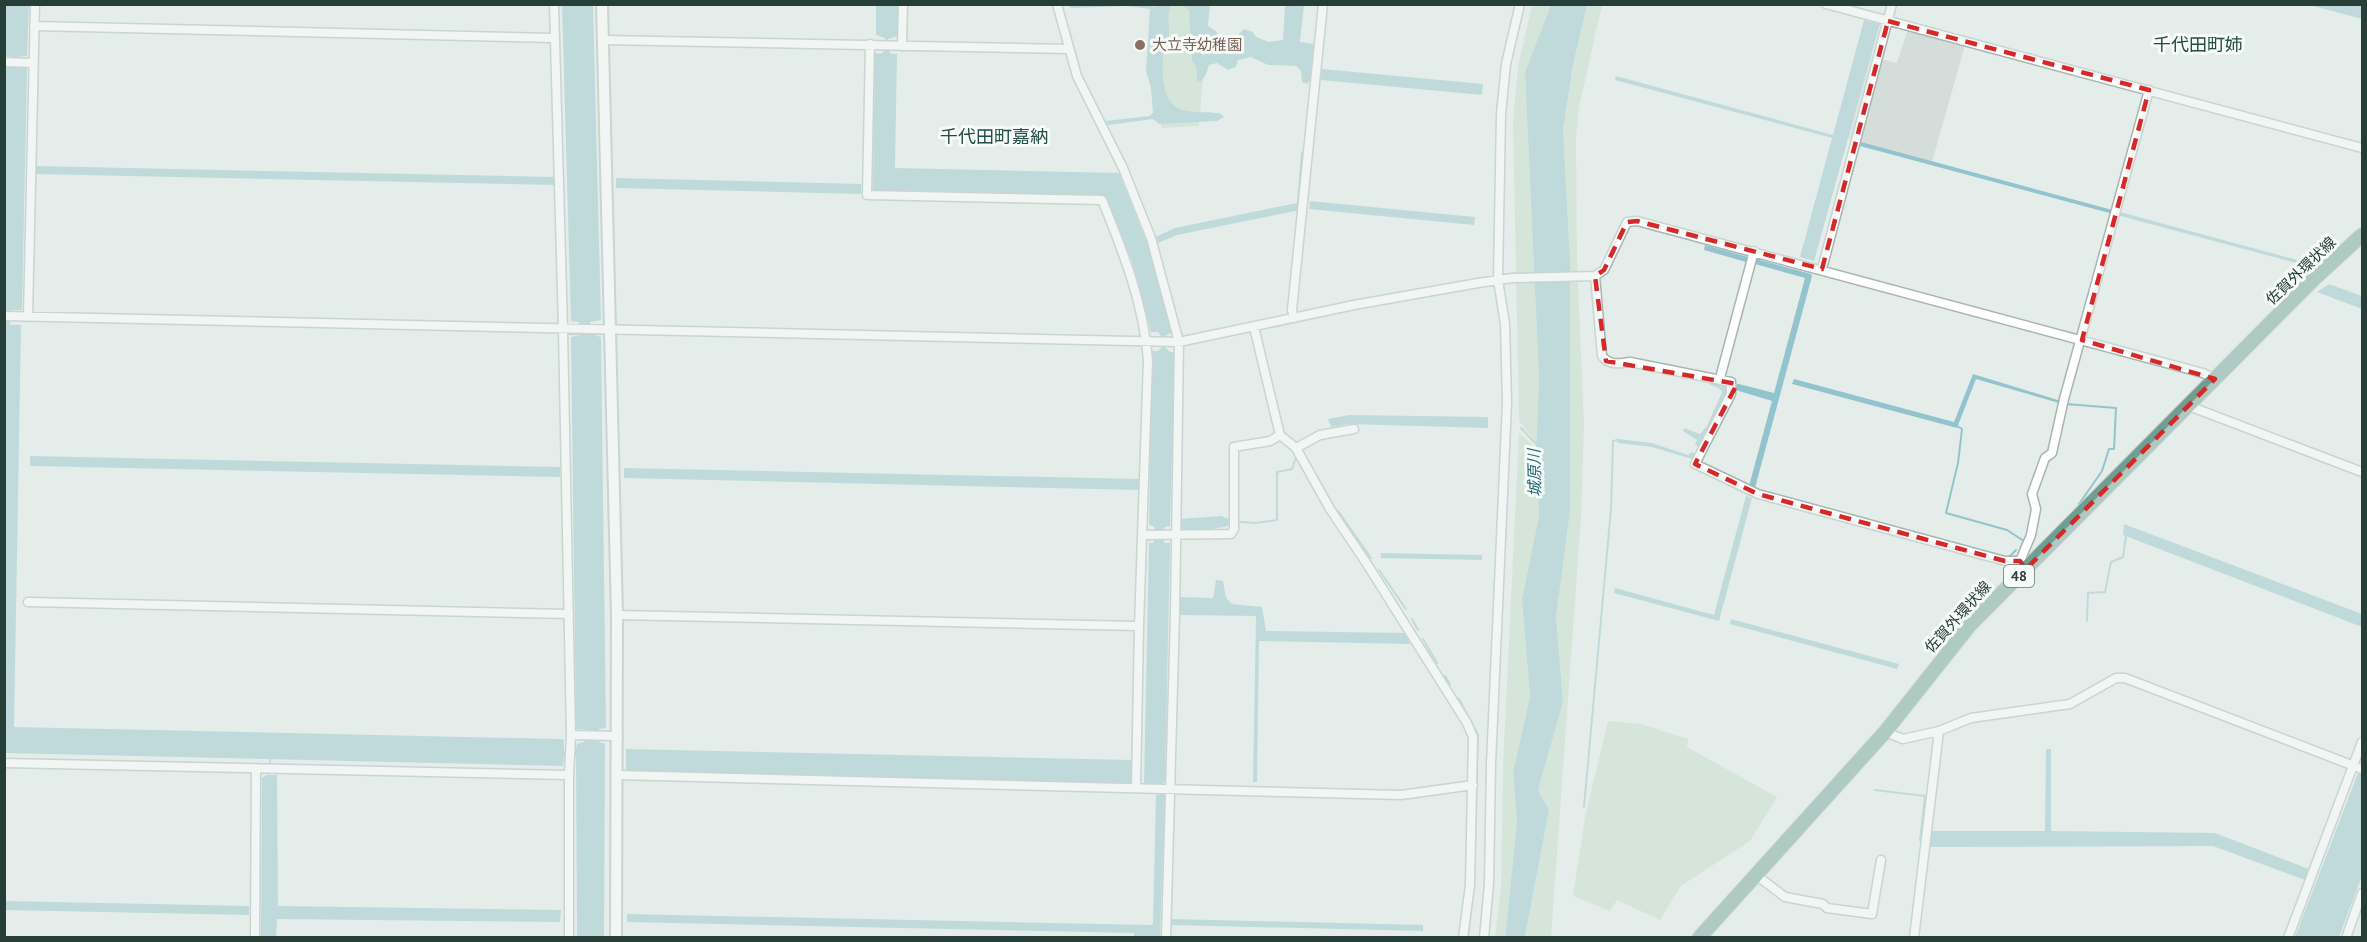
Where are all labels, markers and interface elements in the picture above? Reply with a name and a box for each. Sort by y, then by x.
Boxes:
district label: 千代田町姉 [2153,33,2243,56]
place label: 大立寺幼稚園 [1152,35,1242,54]
marker: 大立寺幼稚園 [1133,38,1147,52]
district label: 千代田町嘉納 [940,125,1048,148]
street label: 佐賀外環状線 [2262,233,2340,309]
water label: 城原川 [1524,447,1544,497]
road number: 48 [2004,565,2034,587]
street label: 佐賀外環状線 [1920,577,1995,656]

